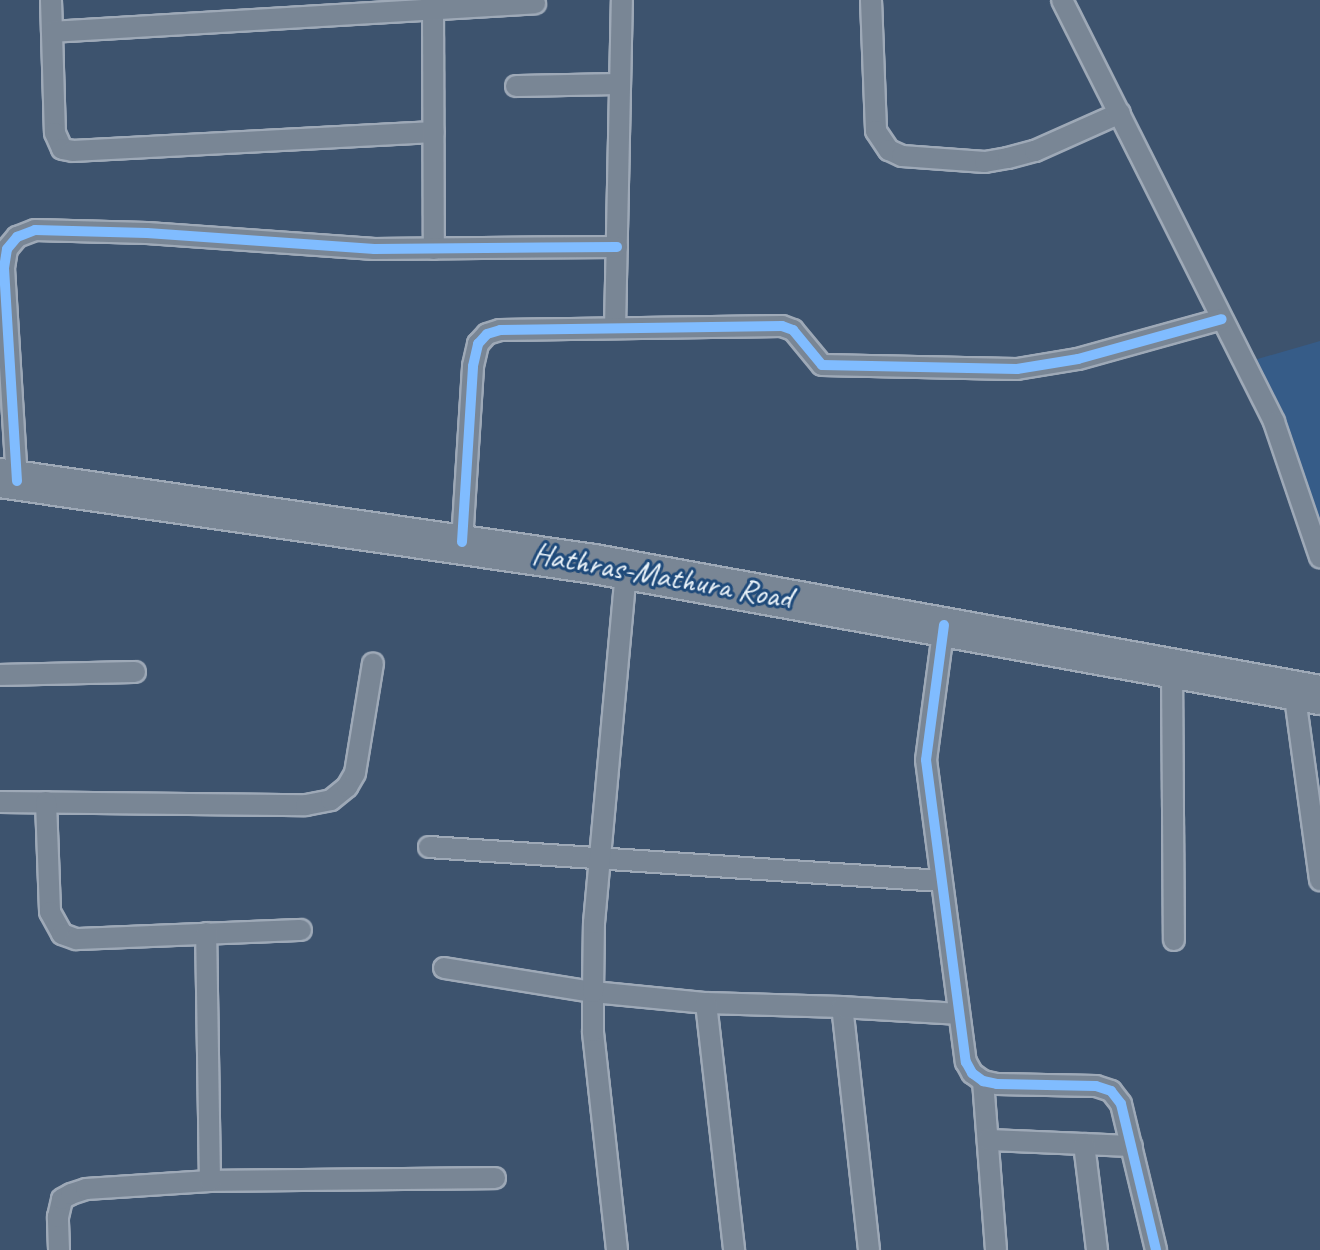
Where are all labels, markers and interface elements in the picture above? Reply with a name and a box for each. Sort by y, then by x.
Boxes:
street label: Hathras-Mathura Road [529,534,795,618]

